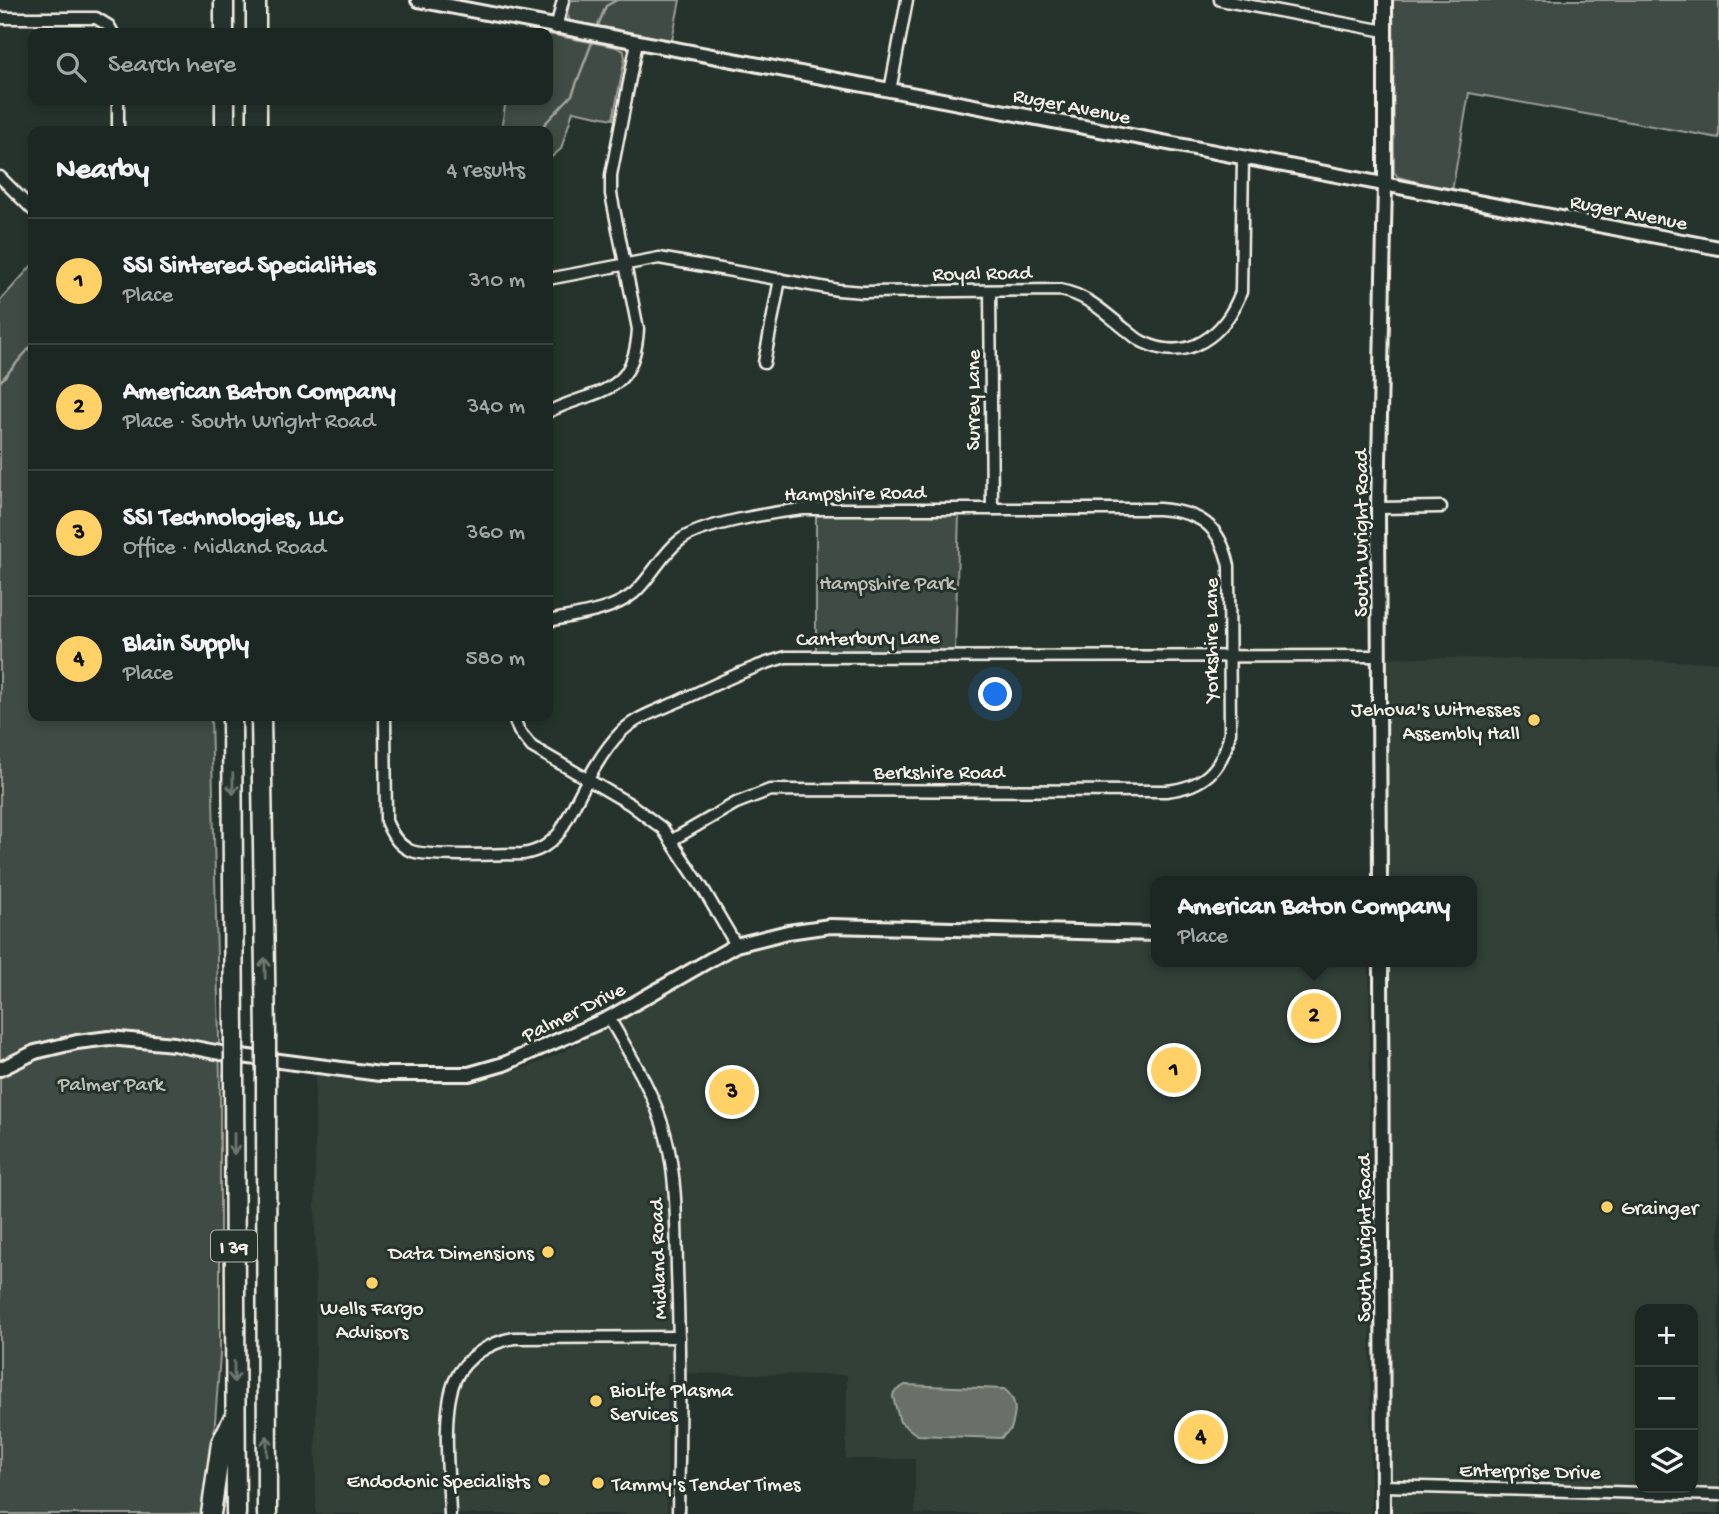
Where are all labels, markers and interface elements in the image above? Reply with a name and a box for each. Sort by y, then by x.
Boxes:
search box [28,28,553,105]
icon: search [52,48,90,86]
text: Search here [108,51,236,82]
street label: Ruger Avenue [1010,85,1133,132]
text: Nearby [56,154,149,189]
text: 4 results [446,158,525,185]
street label: Ruger Avenue [1567,191,1690,238]
text: SSI Sintered Specialities [123,252,375,283]
street label: Royal Road [932,262,1034,289]
text: 1 [74,268,84,295]
text: 310 m [469,268,525,295]
text: Place [123,283,173,310]
street label: Surrey Lane [963,348,988,450]
text: American Baton Company [123,378,396,409]
text: 2 [73,394,85,421]
text: 340 m [467,394,525,421]
text: Place · South Wright Road [123,409,375,436]
street label: South Wright Road [1351,447,1376,617]
street label: Hampshire Road [784,482,928,509]
text: SSI Technologies, LLC [123,504,342,535]
text: 3 [73,520,85,547]
text: 360 m [467,520,525,547]
text: Office · Midland Road [123,535,326,562]
park label: Hampshire Park [819,573,958,598]
street label: Yorkshire Lane [1201,577,1226,704]
street label: Canterbury Lane [796,627,941,654]
text: Blain Supply [123,630,249,661]
text: 4 [74,646,84,673]
text: 580 m [465,646,525,673]
text: Place [123,661,173,688]
your location [978,677,1012,711]
place label: Jehova's Witnesses Assembly Hall [1351,699,1521,748]
marker: Jehova's Witnesses Assembly Hall [1526,712,1542,728]
street label: Berkshire Road [872,762,1006,787]
one-way arrow [226,772,239,795]
popup [1151,876,1477,967]
text: American Baton Company [1178,893,1450,924]
text: Place [1178,924,1228,951]
one-way arrow [258,956,272,979]
street label: Palmer Drive [518,978,631,1050]
pin: 2 [1291,990,1337,1042]
pin: 1 [1151,1044,1197,1096]
pin: 3 [709,1066,755,1118]
park label: Palmer Park [57,1074,167,1099]
one-way arrow [227,1133,241,1156]
street label: South Wright Road [1354,1152,1379,1322]
street label: Midland Road [646,1196,675,1320]
place label: Grainger [1621,1198,1700,1223]
marker: Grainger [1599,1199,1615,1215]
road number: I 39 [211,1230,257,1262]
place label: Data Dimensions [387,1243,535,1268]
marker: Data Dimensions [540,1244,556,1260]
marker: Wells Fargo Advisors [364,1275,380,1291]
place label: Wells Fargo Advisors [320,1298,424,1347]
map controls [1635,1304,1698,1493]
button: + [1635,1304,1698,1367]
one-way arrow [228,1360,241,1383]
button: − [1635,1367,1698,1430]
place label: BioLife Plasma Services [609,1380,734,1429]
marker: BioLife Plasma Services [588,1393,604,1409]
pin: 4 [1178,1411,1224,1463]
button: layers [1635,1430,1698,1493]
one-way arrow [260,1435,274,1458]
street label: Enterprise Drive [1459,1460,1602,1487]
place label: Endodonic Specialists [346,1471,531,1496]
marker: Endodonic Specialists [536,1472,552,1488]
place label: Tammy's Tender Times [611,1474,802,1499]
marker: Tammy's Tender Times [590,1475,606,1491]

